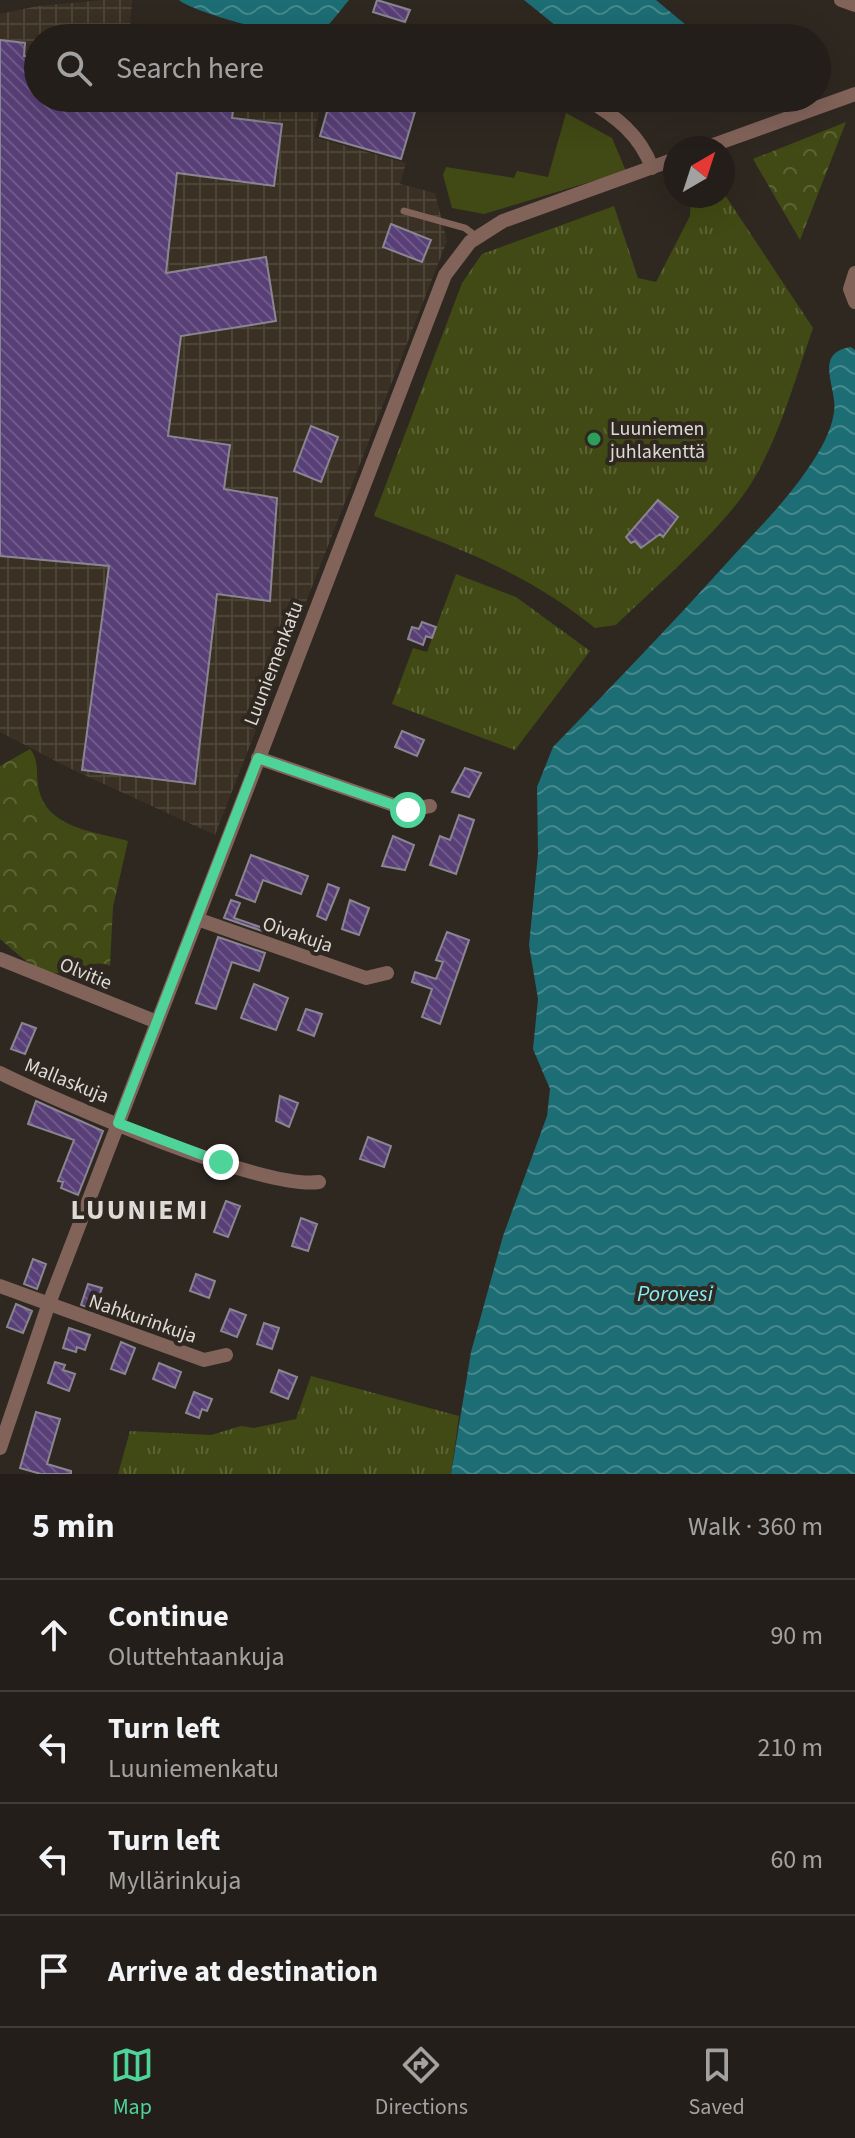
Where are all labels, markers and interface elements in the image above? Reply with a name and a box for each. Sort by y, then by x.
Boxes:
search box [24,24,831,112]
icon: search [52,46,96,90]
text: Search here [116,47,264,90]
north arrow [663,136,735,208]
place label: Luuniemen juhlakenttä [609,415,705,466]
marker: Luuniemen juhlakenttä [585,430,603,448]
street label: Luuniemenkatu [237,597,311,730]
route start [390,792,426,828]
street label: Oivakuja [259,910,337,960]
street label: Olvitie [55,951,116,997]
street label: Mallaskuja [20,1051,113,1111]
route end [203,1144,239,1180]
district label: LUUNIEMI [71,1190,209,1230]
water label: Porovesi [637,1278,714,1310]
street label: Nahkurinkuja [85,1287,201,1351]
text: 5 min [32,1502,115,1551]
text: Walk · 360 m [688,1508,823,1545]
text: Continue [108,1595,229,1638]
icon: ahead [32,1613,76,1657]
text: 90 m [770,1617,823,1654]
text: Oluttehtaankuja [108,1638,285,1675]
text: Turn left [108,1707,220,1750]
icon: left [32,1725,76,1769]
text: 210 m [757,1729,823,1766]
text: Luuniemenkatu [108,1750,279,1787]
text: Turn left [108,1819,220,1862]
icon: left [32,1837,76,1881]
text: 60 m [770,1841,823,1878]
text: Myllärinkuja [108,1862,241,1899]
icon: arrive [32,1949,76,1993]
text: Arrive at destination [108,1950,378,1993]
tab: Map [110,2043,154,2123]
tab: Directions [375,2043,468,2123]
tab: Saved [689,2043,745,2123]

